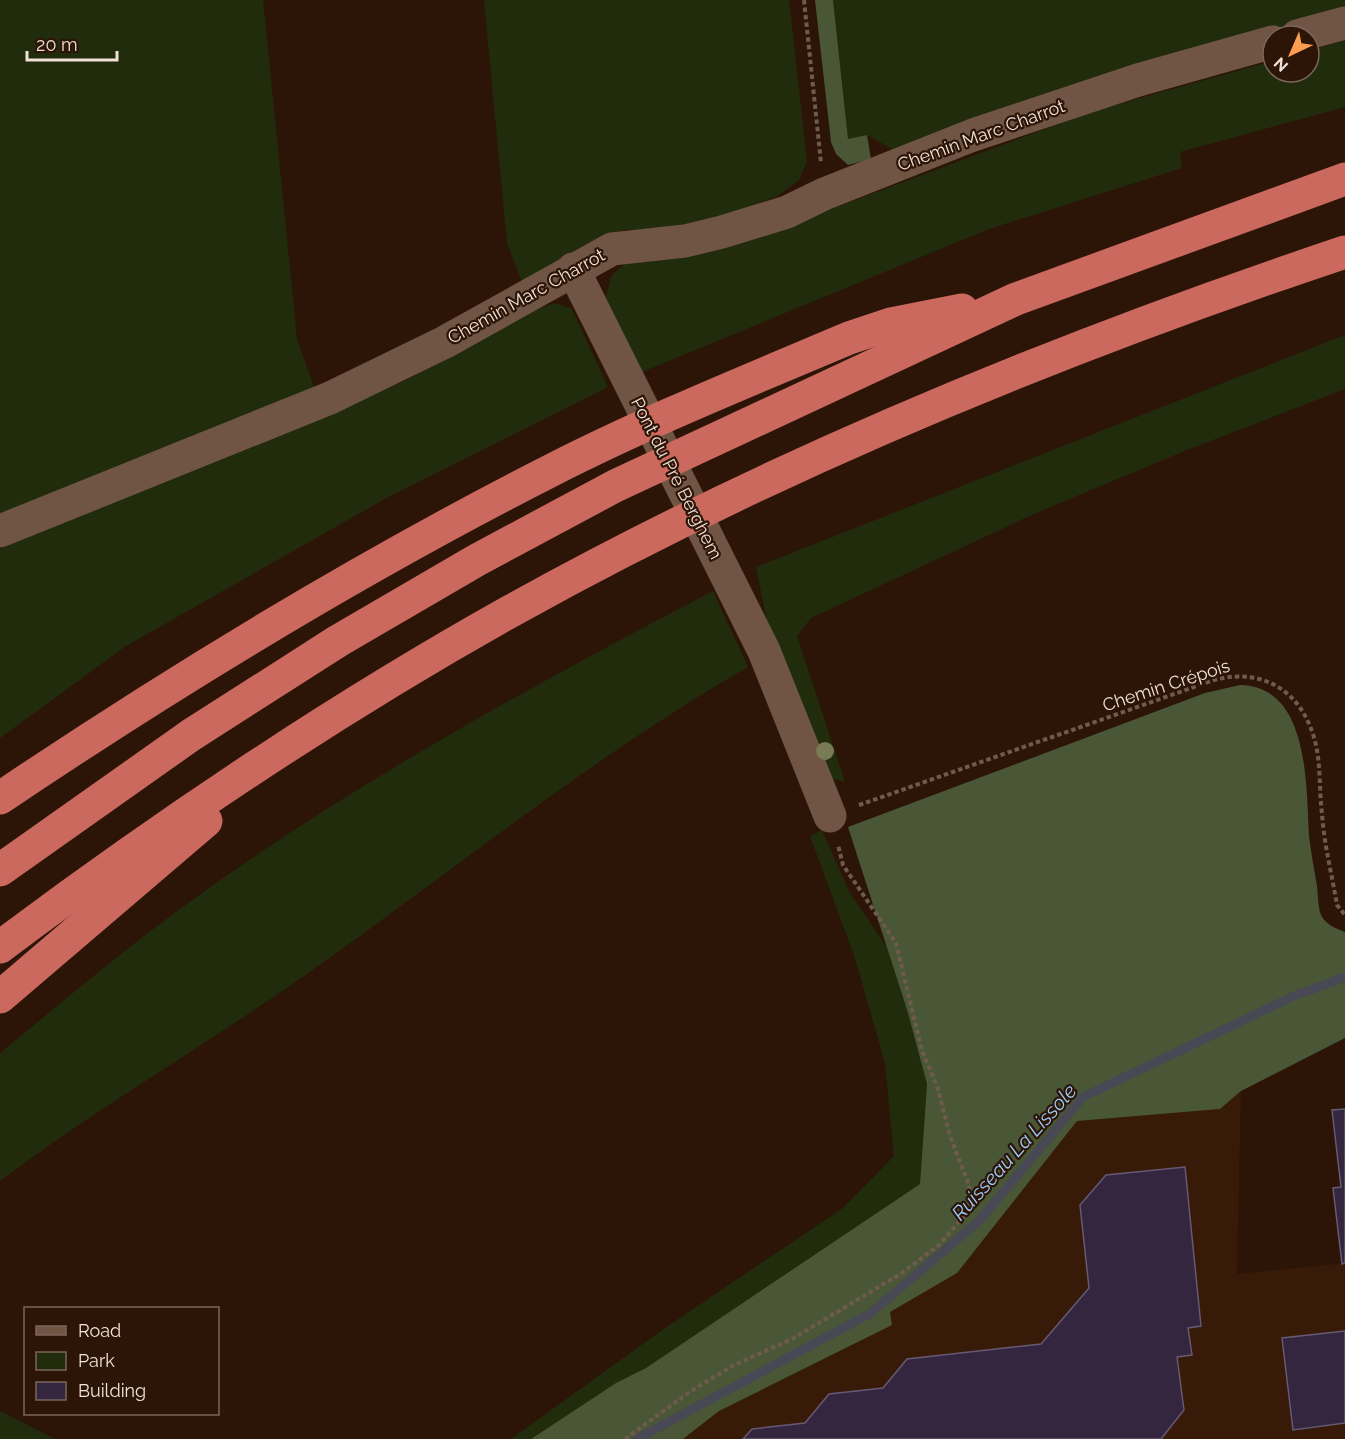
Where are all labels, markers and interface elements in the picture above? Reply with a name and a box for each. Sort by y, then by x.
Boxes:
scale bar [27,24,117,62]
north arrow [1261,24,1321,84]
text: 20 m [36,34,78,55]
text: N [1270,53,1292,76]
street label: Chemin Marc Charrot [894,95,1068,175]
street label: Chemin Marc Charrot [444,244,608,348]
street label: Pont du Pré Berghem [627,394,727,562]
street label: Chemin Crépois [1100,654,1232,715]
water label: Ruisseau La Lissole [947,1079,1082,1225]
legend [24,1307,219,1415]
text: Road [78,1320,121,1341]
text: Park [78,1350,115,1371]
text: Building [78,1380,146,1401]

